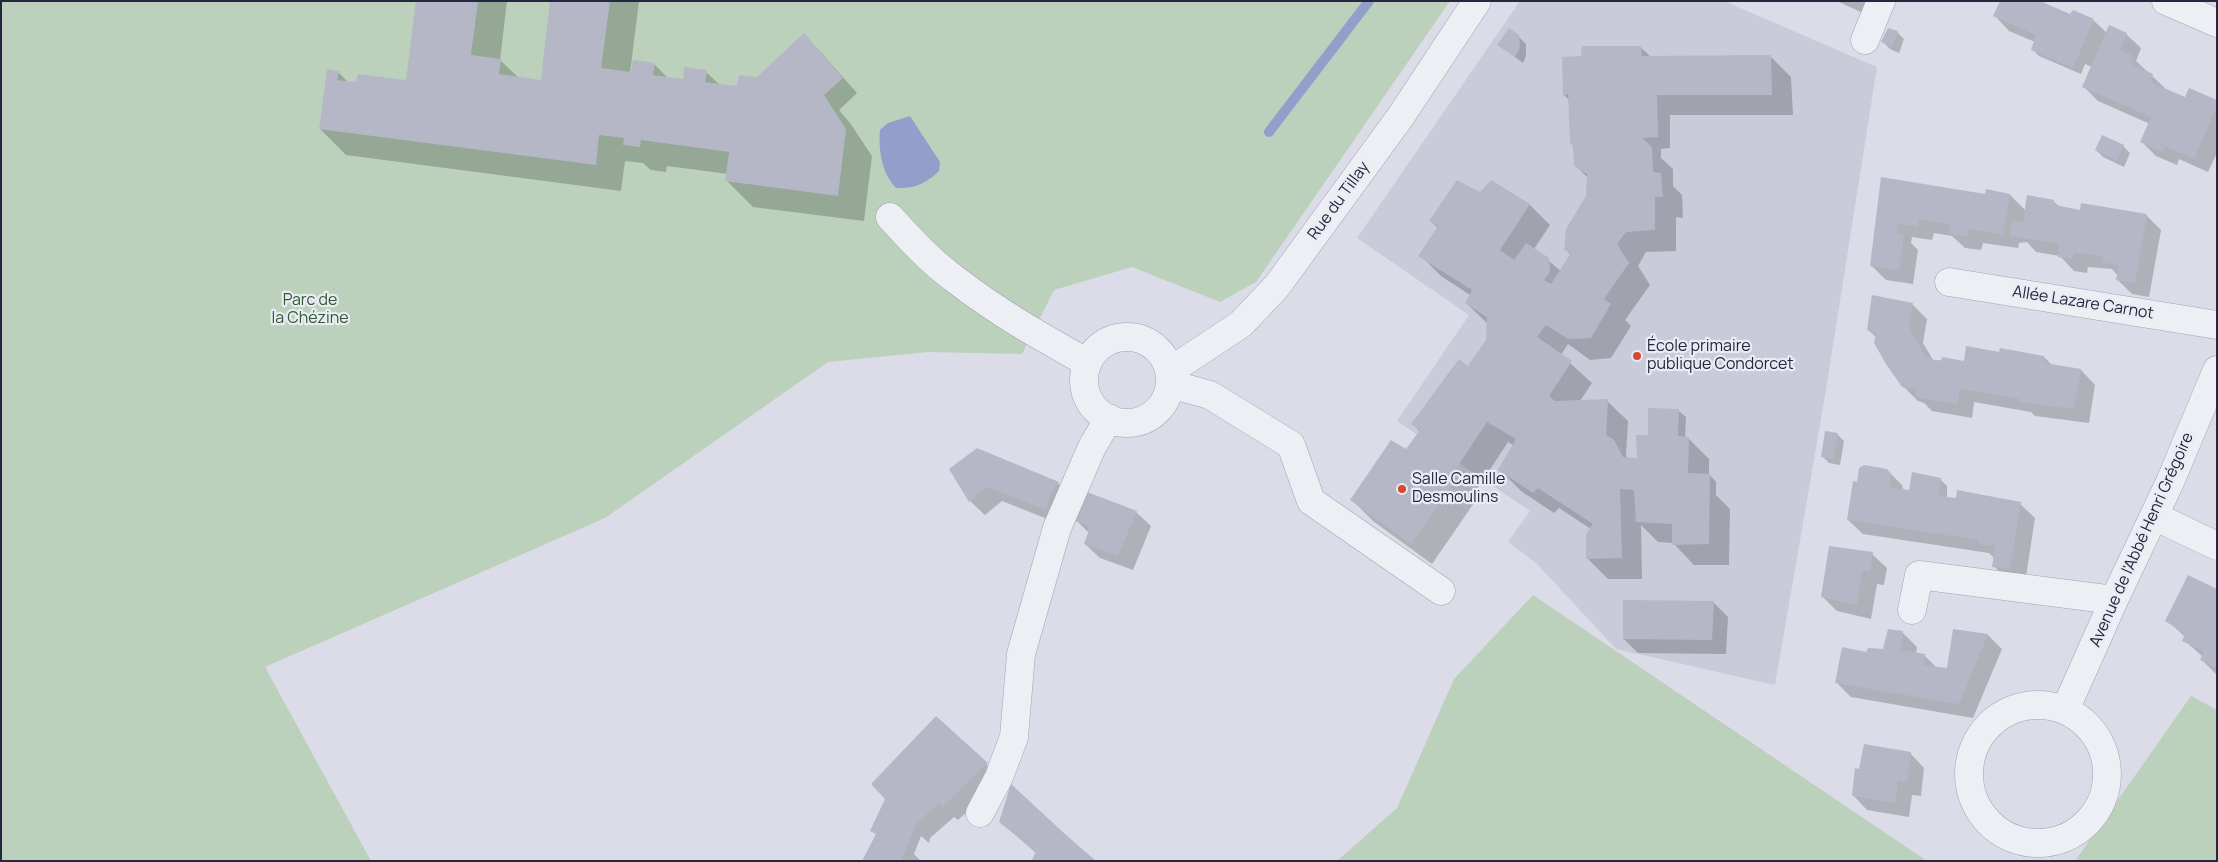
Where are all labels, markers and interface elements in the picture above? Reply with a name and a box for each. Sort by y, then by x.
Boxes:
street label: Rue du Tillay [1304,158,1374,244]
street label: Allée Lazare Carnot [2011,282,2155,324]
park label: Parc de la Chézine [271,291,349,329]
place label: École primaire publique Condorcet [1647,337,1794,375]
marker: École primaire publique Condorcet [1631,350,1643,362]
street label: Avenue de l'Abbé Henri Grégoire [2086,430,2198,650]
place label: Salle Camille Desmoulins [1412,470,1505,508]
marker: Salle Camille Desmoulins [1396,483,1408,495]

